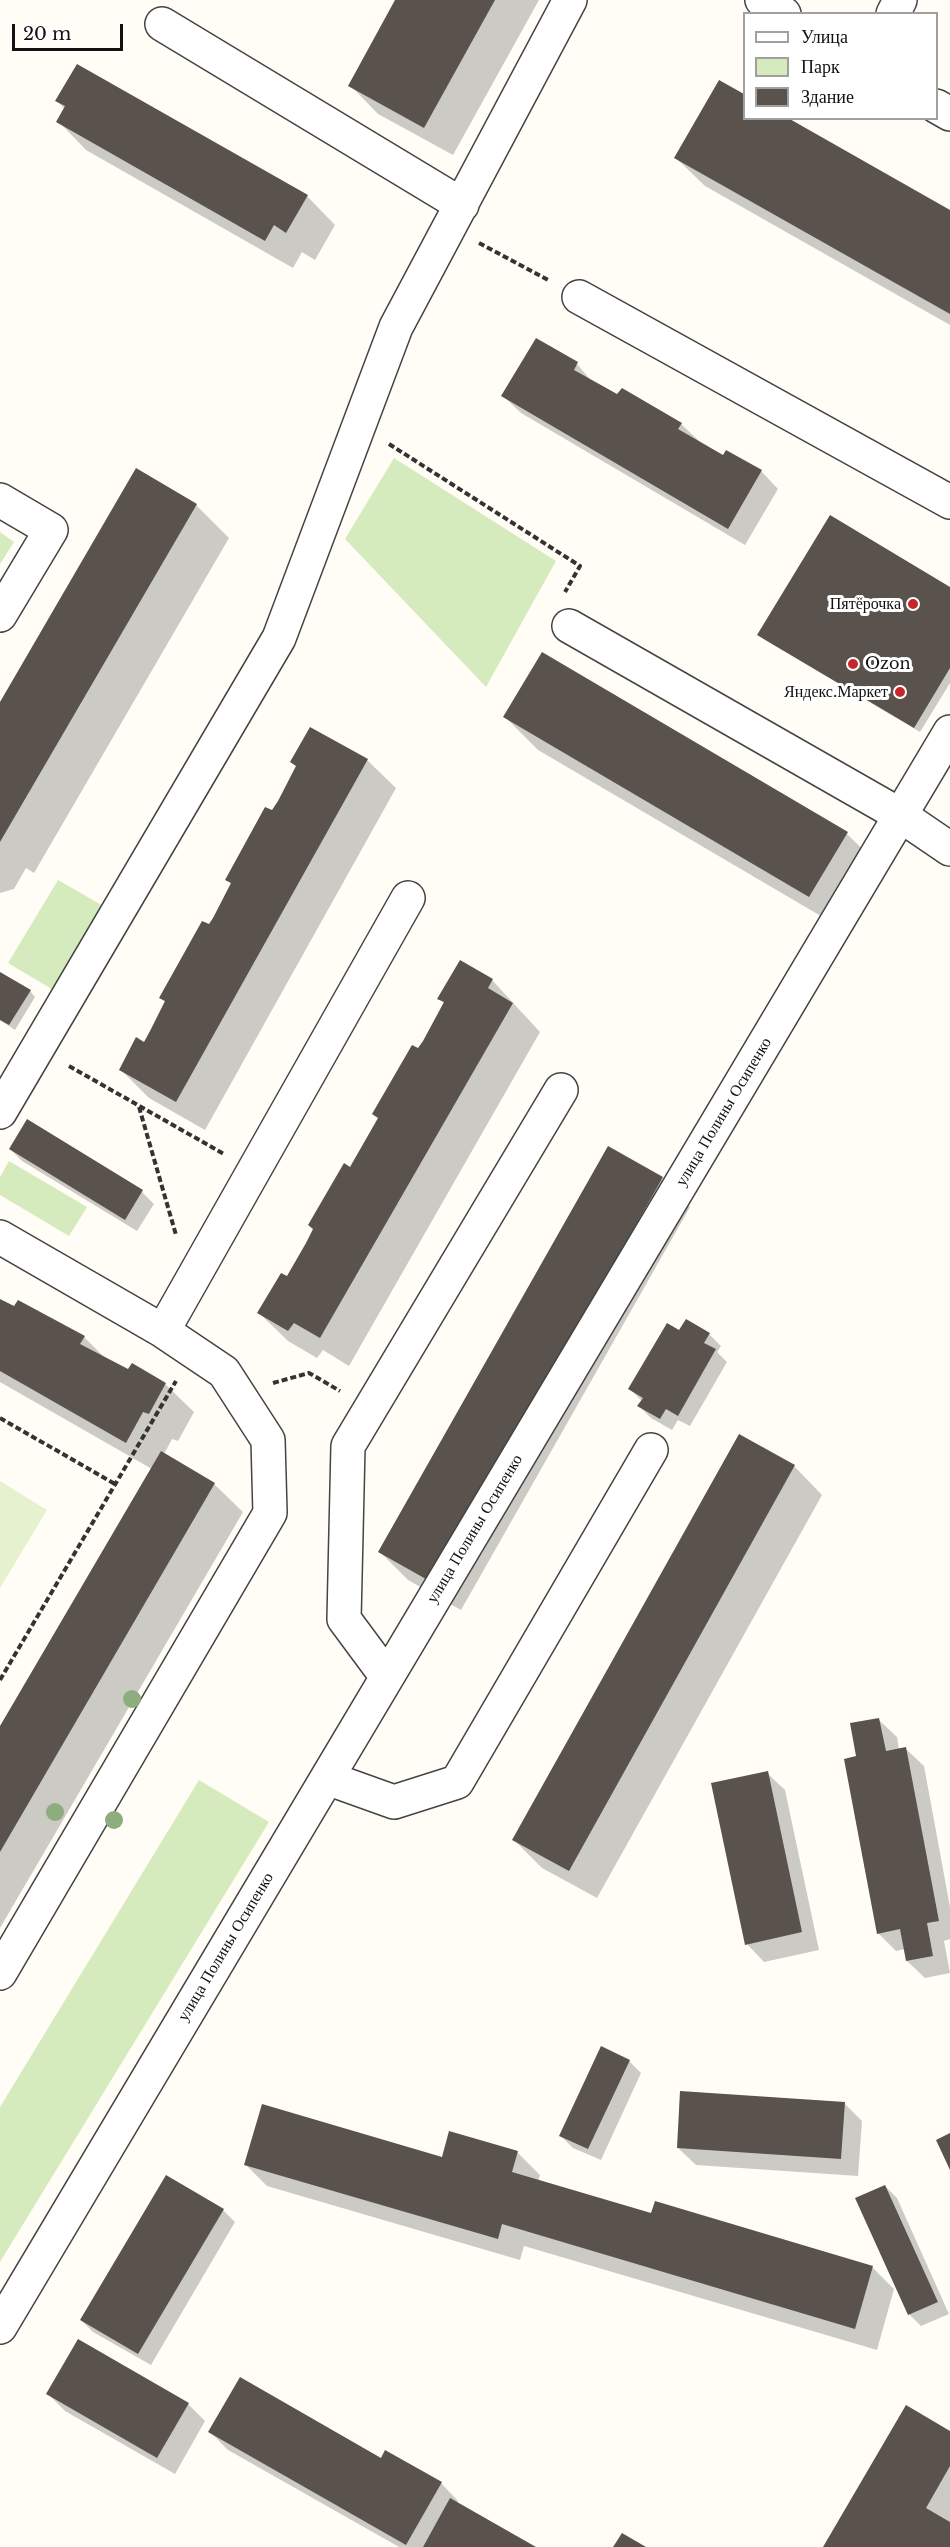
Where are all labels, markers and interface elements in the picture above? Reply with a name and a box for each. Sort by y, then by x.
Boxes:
scale bar [15,12,126,50]
legend [743,12,938,120]
text: 20 m [23,23,71,45]
text: Улица [801,26,848,48]
text: Парк [801,56,840,78]
text: Здание [801,86,854,108]
place label: Пятёрочка [830,594,901,614]
marker: Пятёрочка [906,597,920,611]
place label: Ozon [865,654,910,674]
marker: Ozon [846,657,860,671]
place label: Яндекс.Маркет [784,682,888,702]
marker: Яндекс.Маркет [893,685,907,699]
street label: улица Полины Осипенко [672,1034,776,1190]
street label: улица Полины Осипенко [423,1451,527,1607]
street label: улица Полины Осипенко [174,1869,278,2025]

